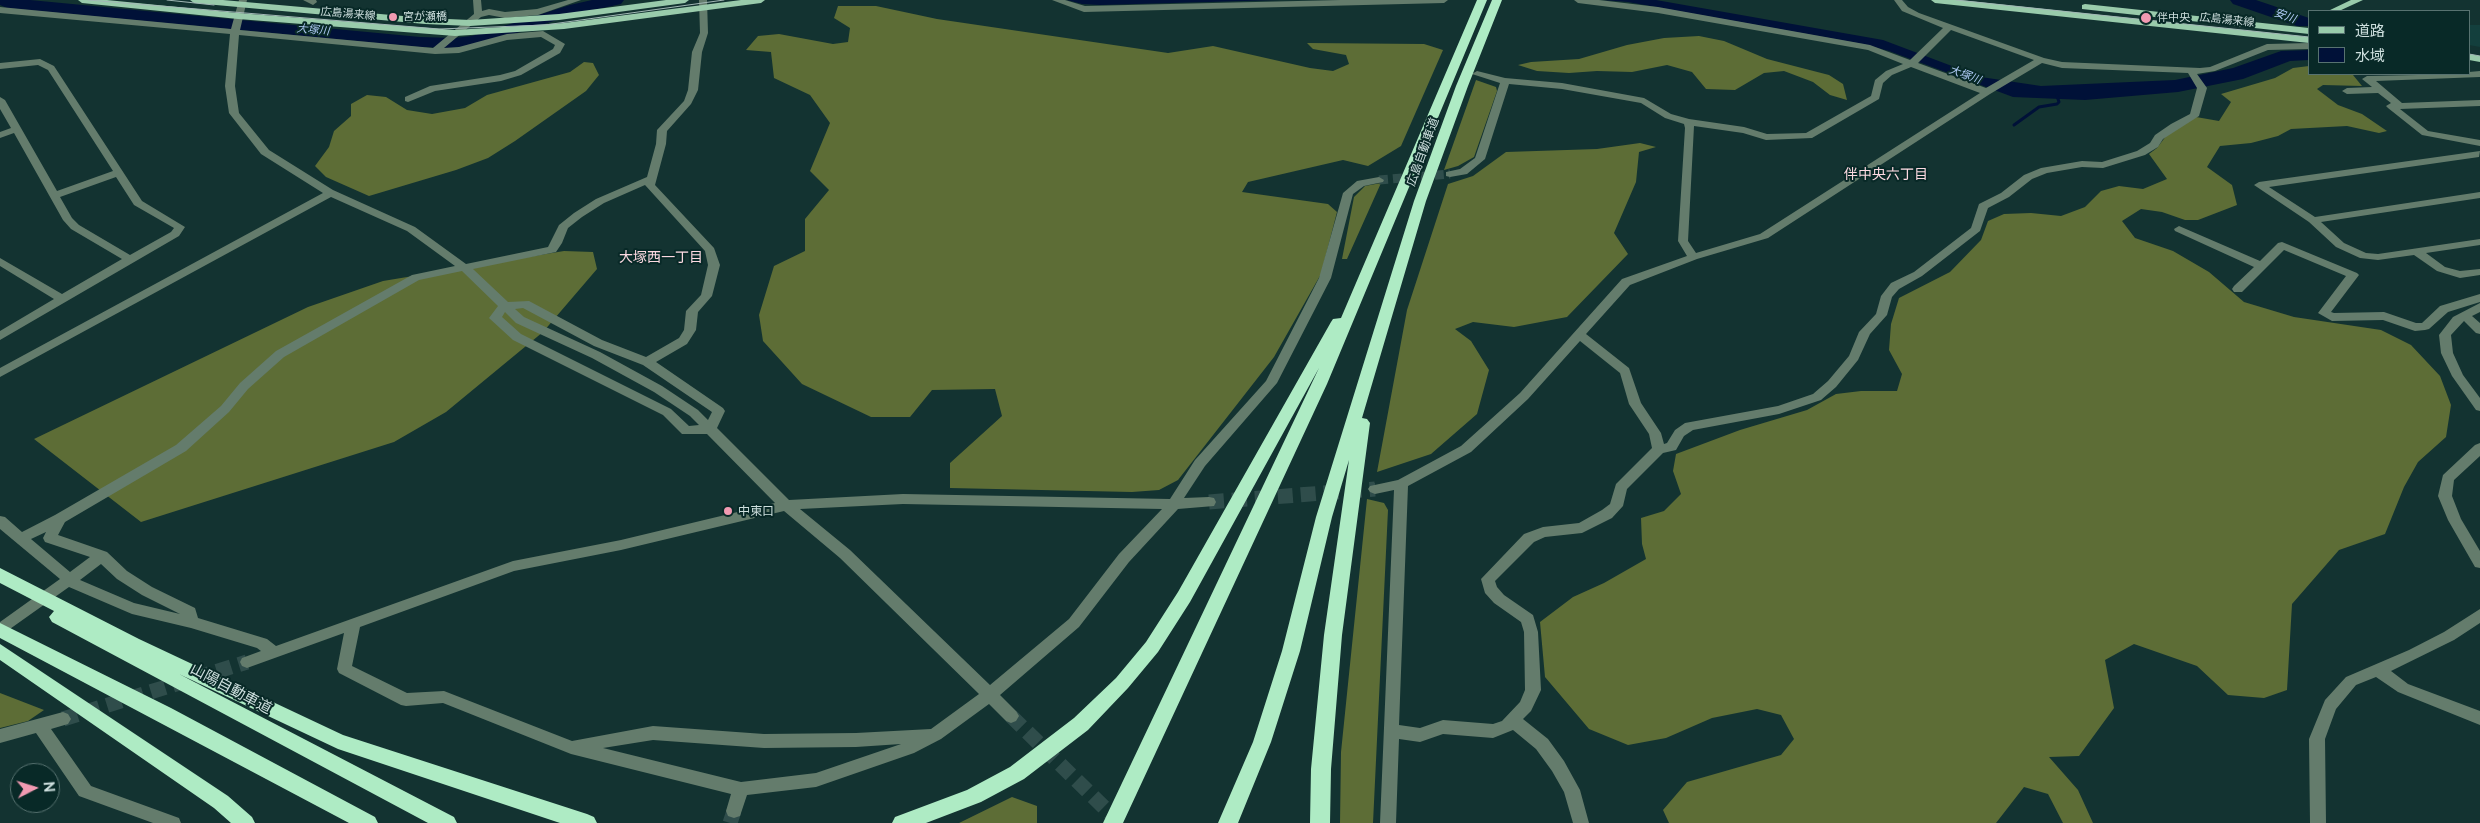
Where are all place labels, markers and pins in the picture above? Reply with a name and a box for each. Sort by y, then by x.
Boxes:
place label: 宮が瀬橋 [403,10,447,24]
marker: 宮が瀬橋 [387,11,399,23]
marker: 伴中央 [2139,11,2153,25]
place label: 伴中央 [2157,11,2190,25]
place label: 中東口 [738,504,774,518]
marker: 中東口 [722,505,734,517]

